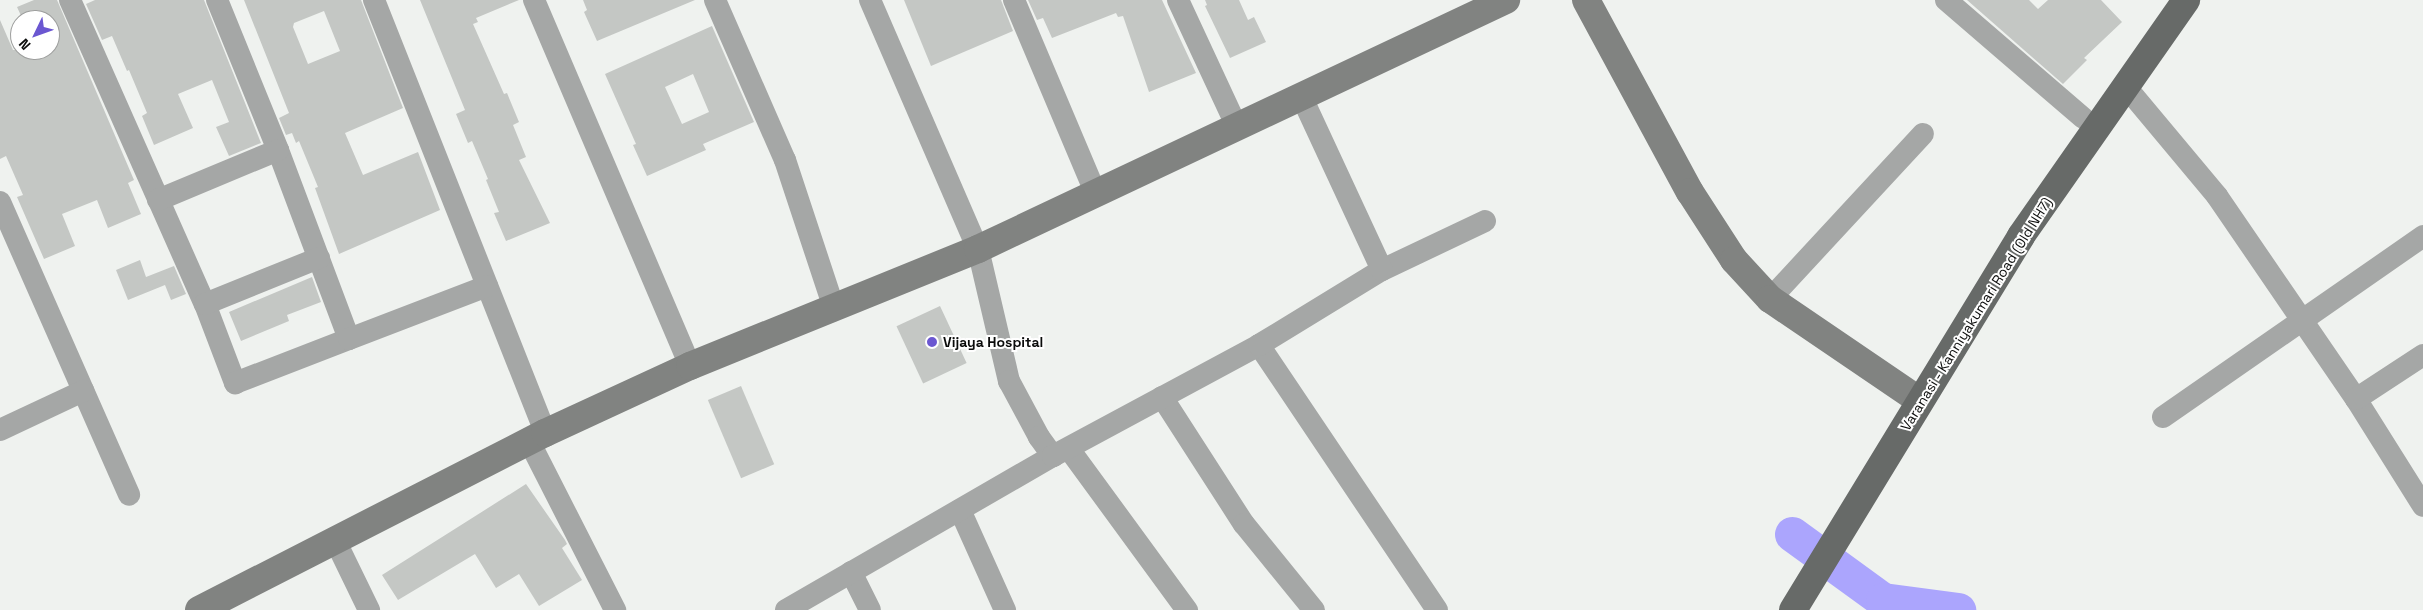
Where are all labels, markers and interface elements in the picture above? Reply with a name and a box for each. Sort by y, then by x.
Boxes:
north arrow [10,10,60,60]
text: N [15,35,34,54]
street label: Varanasi - Kanniyakumari Road (Old NH7) [1897,194,2055,434]
place label: Vijaya Hospital [943,334,1043,350]
marker: Vijaya Hospital [925,335,939,349]

